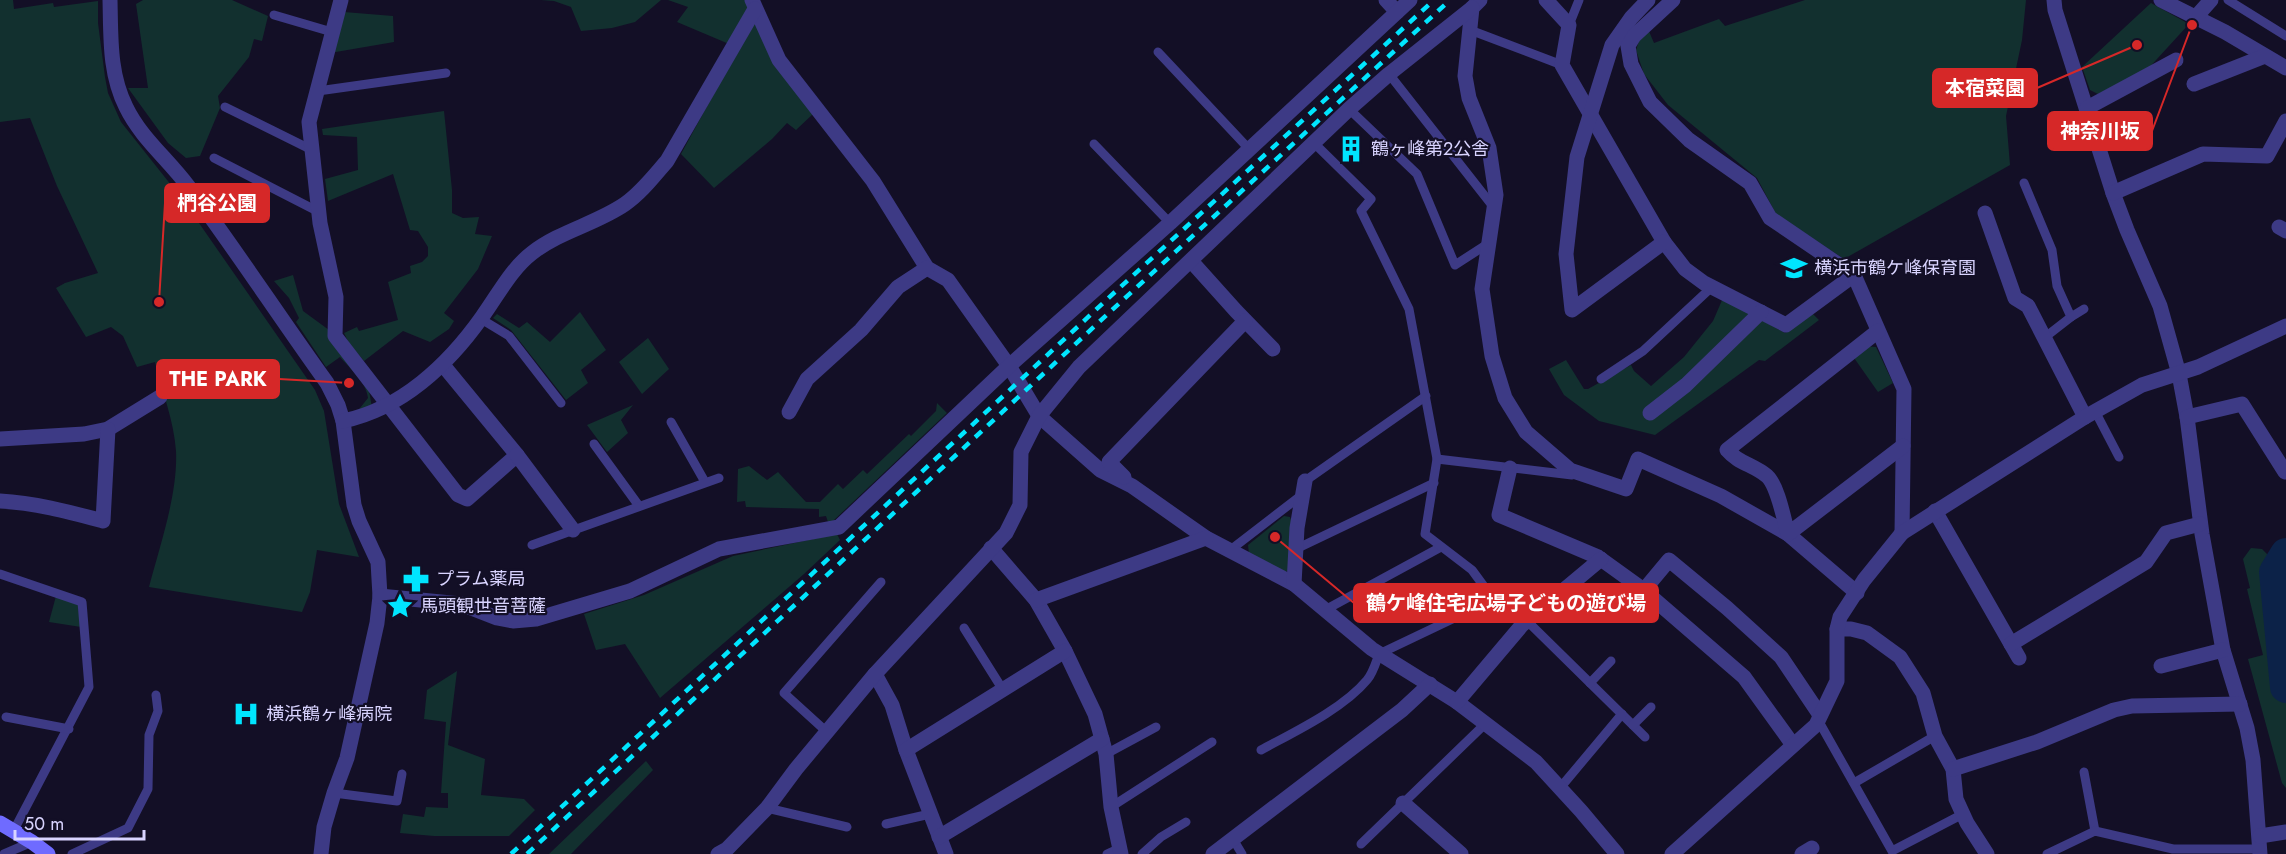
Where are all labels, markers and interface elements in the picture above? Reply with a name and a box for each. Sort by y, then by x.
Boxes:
callout: 本宿菜園 [1933,69,2037,107]
text: 本宿菜園 [1945,74,2025,103]
callout: 神奈川坂 [2048,112,2152,150]
text: 神奈川坂 [2060,117,2140,146]
building icon: 鶴ヶ峰第2公舎 [1336,134,1366,164]
place label: 鶴ヶ峰第2公舎 [1371,136,1489,162]
callout: 椚谷公園 [165,184,269,222]
text: 椚谷公園 [177,189,257,218]
school or university icon: 横浜市鶴ケ峰保育園 [1779,253,1809,283]
place label: 横浜市鶴ケ峰保育園 [1814,255,1976,281]
callout: THE PARK [157,360,279,398]
text: THE PARK [169,365,267,394]
pharmacy icon: プラム薬局 [401,564,431,594]
place label: プラム薬局 [436,566,525,592]
callout: 鶴ケ峰住宅広場子どもの遊び場 [1354,584,1658,622]
text: 鶴ケ峰住宅広場子どもの遊び場 [1366,589,1646,618]
place icon: 馬頭観世音菩薩 [385,591,415,621]
place label: 馬頭観世音菩薩 [420,593,546,619]
hospital icon: 横浜鶴ヶ峰病院 [231,699,261,729]
place label: 横浜鶴ヶ峰病院 [266,701,392,727]
scale bar [15,803,144,841]
text: 50 m [24,811,64,837]

